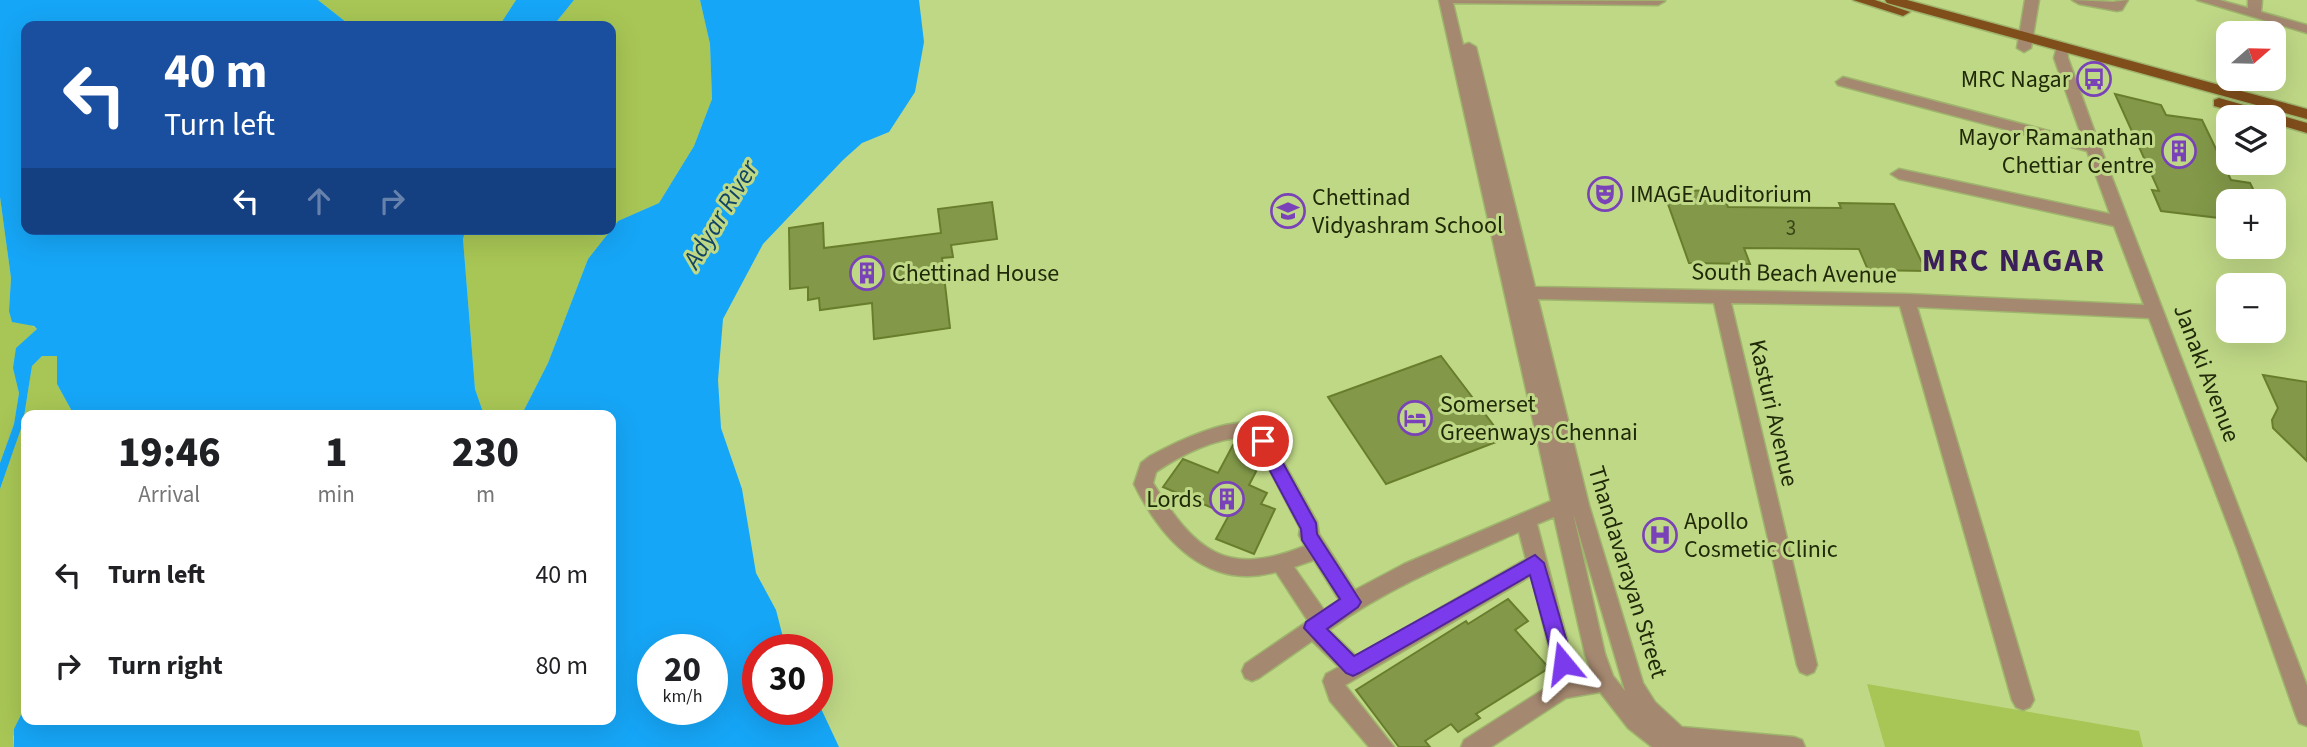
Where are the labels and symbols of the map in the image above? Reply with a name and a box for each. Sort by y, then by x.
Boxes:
north arrow [2216,21,2286,91]
bus stop icon: MRC Nagar [2075,60,2113,98]
place label: MRC Nagar [1961,62,2071,97]
place label: Mayor Ramanathan Chettiar Centre [1958,120,2154,183]
building icon: Mayor Ramanathan Chettiar Centre [2160,132,2198,170]
water label: Adyar River [673,152,768,277]
theatre icon: IMAGE Auditorium [1586,175,1624,213]
place label: IMAGE Auditorium [1630,177,1812,212]
place label: Chettinad Vidyashram School [1312,180,1503,243]
school or university icon: Chettinad Vidyashram School [1269,192,1307,230]
house number: 3 [1786,213,1796,243]
district label: MRC NAGAR [1922,238,2106,284]
building icon: Chettinad House [848,254,886,292]
street label: South Beach Avenue [1691,254,1897,293]
place label: Chettinad House [892,256,1059,291]
street label: Janaki Avenue [2164,299,2249,447]
street label: Kasturi Avenue [1740,336,1807,490]
place label: Somerset Greenways Chennai [1440,387,1638,450]
hotel icon: Somerset Greenways Chennai [1396,399,1434,437]
pin [1233,411,1293,471]
street label: Thandavarayan Street [1579,462,1676,683]
building icon: Lords [1208,480,1246,518]
place label: Lords [1146,482,1202,517]
place label: Apollo Cosmetic Clinic [1684,504,1838,567]
hospital icon: Apollo Cosmetic Clinic [1641,516,1679,554]
position arrow [1526,626,1600,700]
speed limit sign: 30 [742,634,833,725]

